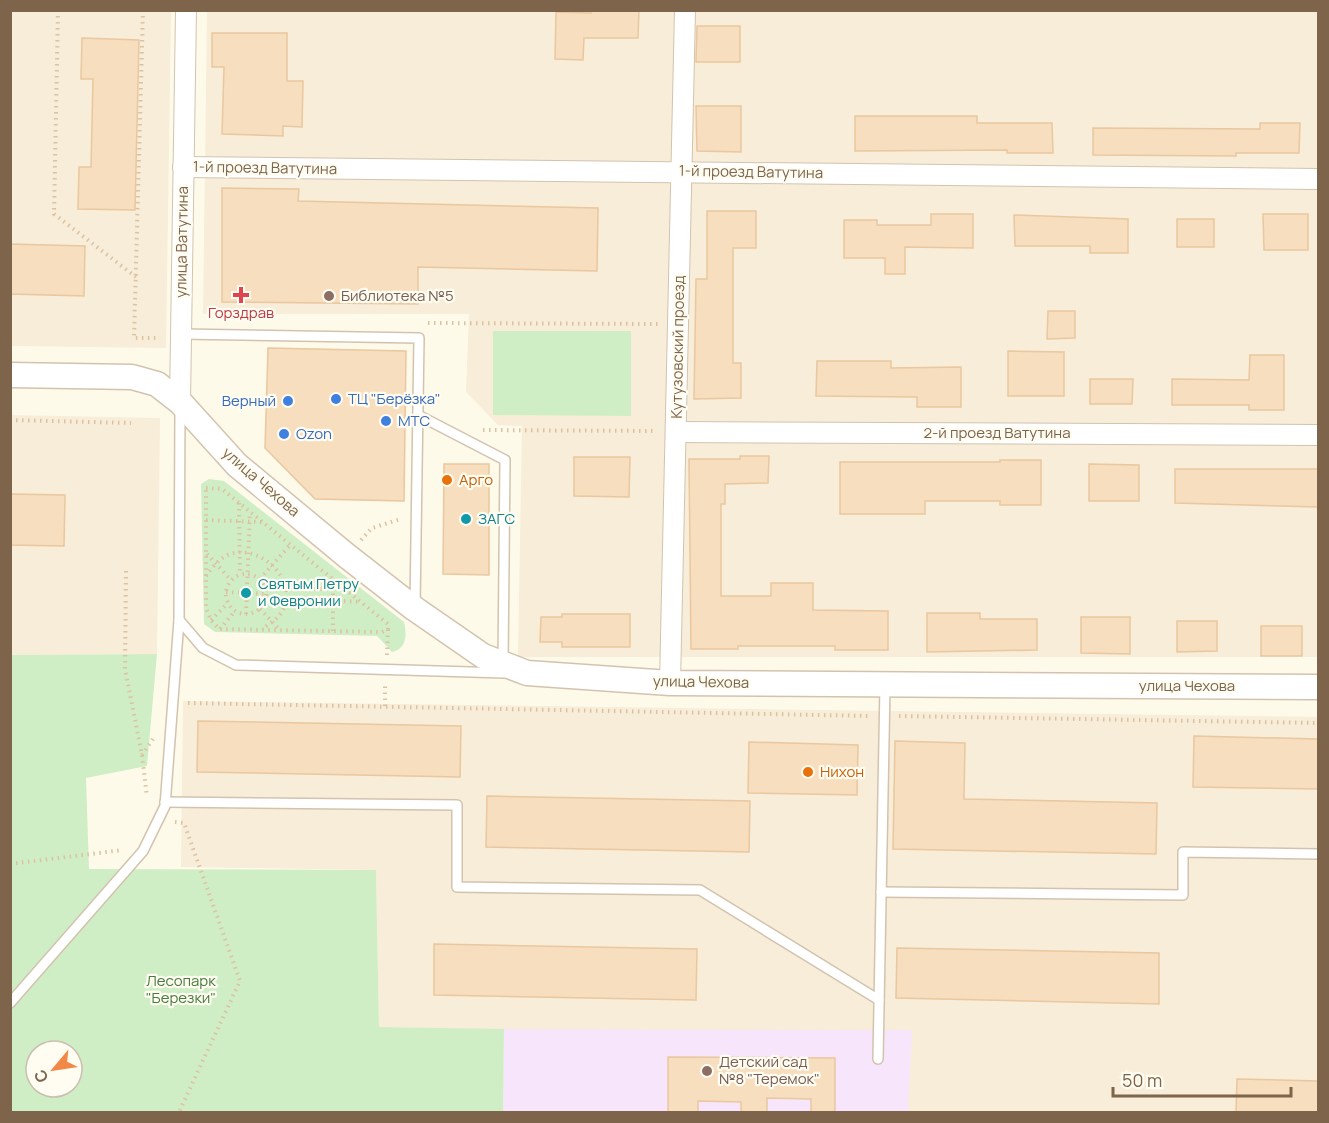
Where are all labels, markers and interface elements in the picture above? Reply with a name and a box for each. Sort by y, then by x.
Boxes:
street label: 1-й проезд Ватутина [193,156,337,179]
street label: 1-й проезд Ватутина [679,160,823,183]
street label: улица Ватутина [170,186,193,298]
street label: Кутузовский проезд [666,275,689,419]
place label: Библиотека №5 [341,285,454,306]
marker: Горздрав [234,288,248,302]
marker: Библиотека №5 [322,289,336,303]
place label: Горздрав [208,302,274,323]
place label: ТЦ "Берёзка" [348,388,441,409]
place label: Верный [222,390,276,411]
marker: ТЦ "Берёзка" [329,392,343,406]
marker: Верный [281,394,295,408]
place label: МТС [398,410,431,431]
marker: МТС [379,414,393,428]
street label: 2-й проезд Ватутина [924,422,1070,443]
place label: Ozon [296,423,332,444]
marker: Ozon [277,427,291,441]
street label: улица Чехова [218,442,305,521]
place label: Арго [459,469,493,490]
marker: Арго [440,473,454,487]
place label: ЗАГС [478,508,515,529]
marker: ЗАГС [459,512,473,526]
place label: Святым Петру и Февронии [258,573,359,611]
marker: Святым Петру и Февронии [239,586,253,600]
street label: улица Чехова [653,670,749,693]
street label: улица Чехова [1139,675,1235,696]
place label: Нихон [820,761,864,782]
marker: Нихон [801,765,815,779]
park label: Лесопарк "Березки" [146,970,216,1008]
north arrow [24,1039,84,1099]
place label: Детский сад №8 "Теремок" [719,1051,820,1089]
scale bar [1113,1060,1292,1098]
marker: Детский сад №8 "Теремок" [700,1064,714,1078]
text: С [28,1066,53,1087]
text: 50 m [1122,1068,1162,1092]

